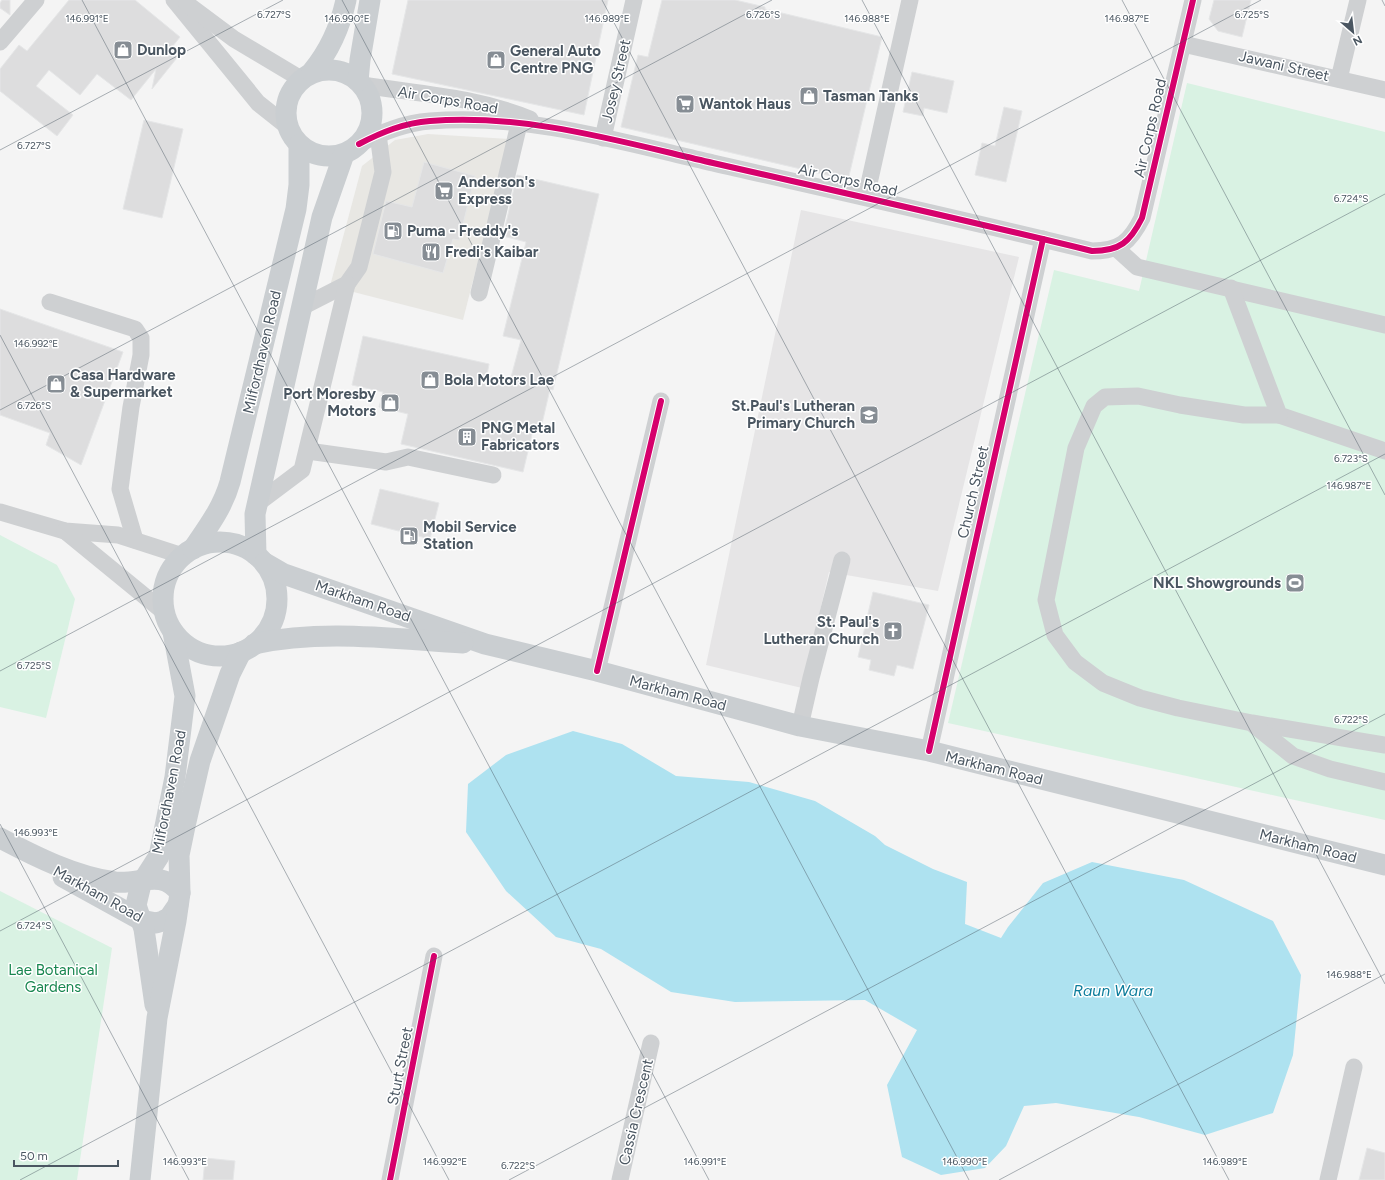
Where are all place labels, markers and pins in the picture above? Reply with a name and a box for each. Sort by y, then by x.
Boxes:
shop icon: Dunlop [112,39,134,61]
place label: Dunlop [137,41,186,59]
place label: General Auto Centre PNG [510,42,601,77]
shop icon: General Auto Centre PNG [485,49,507,71]
shop icon: Tasman Tanks [798,85,820,107]
place label: Tasman Tanks [823,87,918,105]
supermarket icon: Wantok Haus [674,93,696,115]
place label: Wantok Haus [699,95,791,113]
place label: Anderson's Express [458,173,535,208]
supermarket icon: Anderson's Express [433,180,455,202]
fuel station icon: Puma - Freddy's [382,220,404,242]
place label: Puma - Freddy's [407,222,518,240]
restaurant icon: Fredi's Kaibar [420,241,442,263]
place label: Fredi's Kaibar [445,243,539,261]
place label: Casa Hardware & Supermarket [70,366,176,401]
shop icon: Bola Motors Lae [419,369,441,391]
place label: Bola Motors Lae [444,371,555,389]
shop icon: Casa Hardware & Supermarket [45,373,67,395]
place label: Port Moresby Motors [283,385,376,420]
shop icon: Port Moresby Motors [379,392,401,414]
place label: St.Paul's Lutheran Primary Church [731,397,855,432]
school or university icon: St.Paul's Lutheran Primary Church [858,404,880,426]
place label: PNG Metal Fabricators [481,419,559,454]
building icon: PNG Metal Fabricators [456,426,478,448]
place label: Mobil Service Station [423,518,517,553]
fuel station icon: Mobil Service Station [398,525,420,547]
sports icon: NKL Showgrounds [1284,572,1306,594]
place label: NKL Showgrounds [1153,574,1281,592]
place label: St. Paul's Lutheran Church [763,613,879,648]
church icon: St. Paul's Lutheran Church [882,620,904,642]

